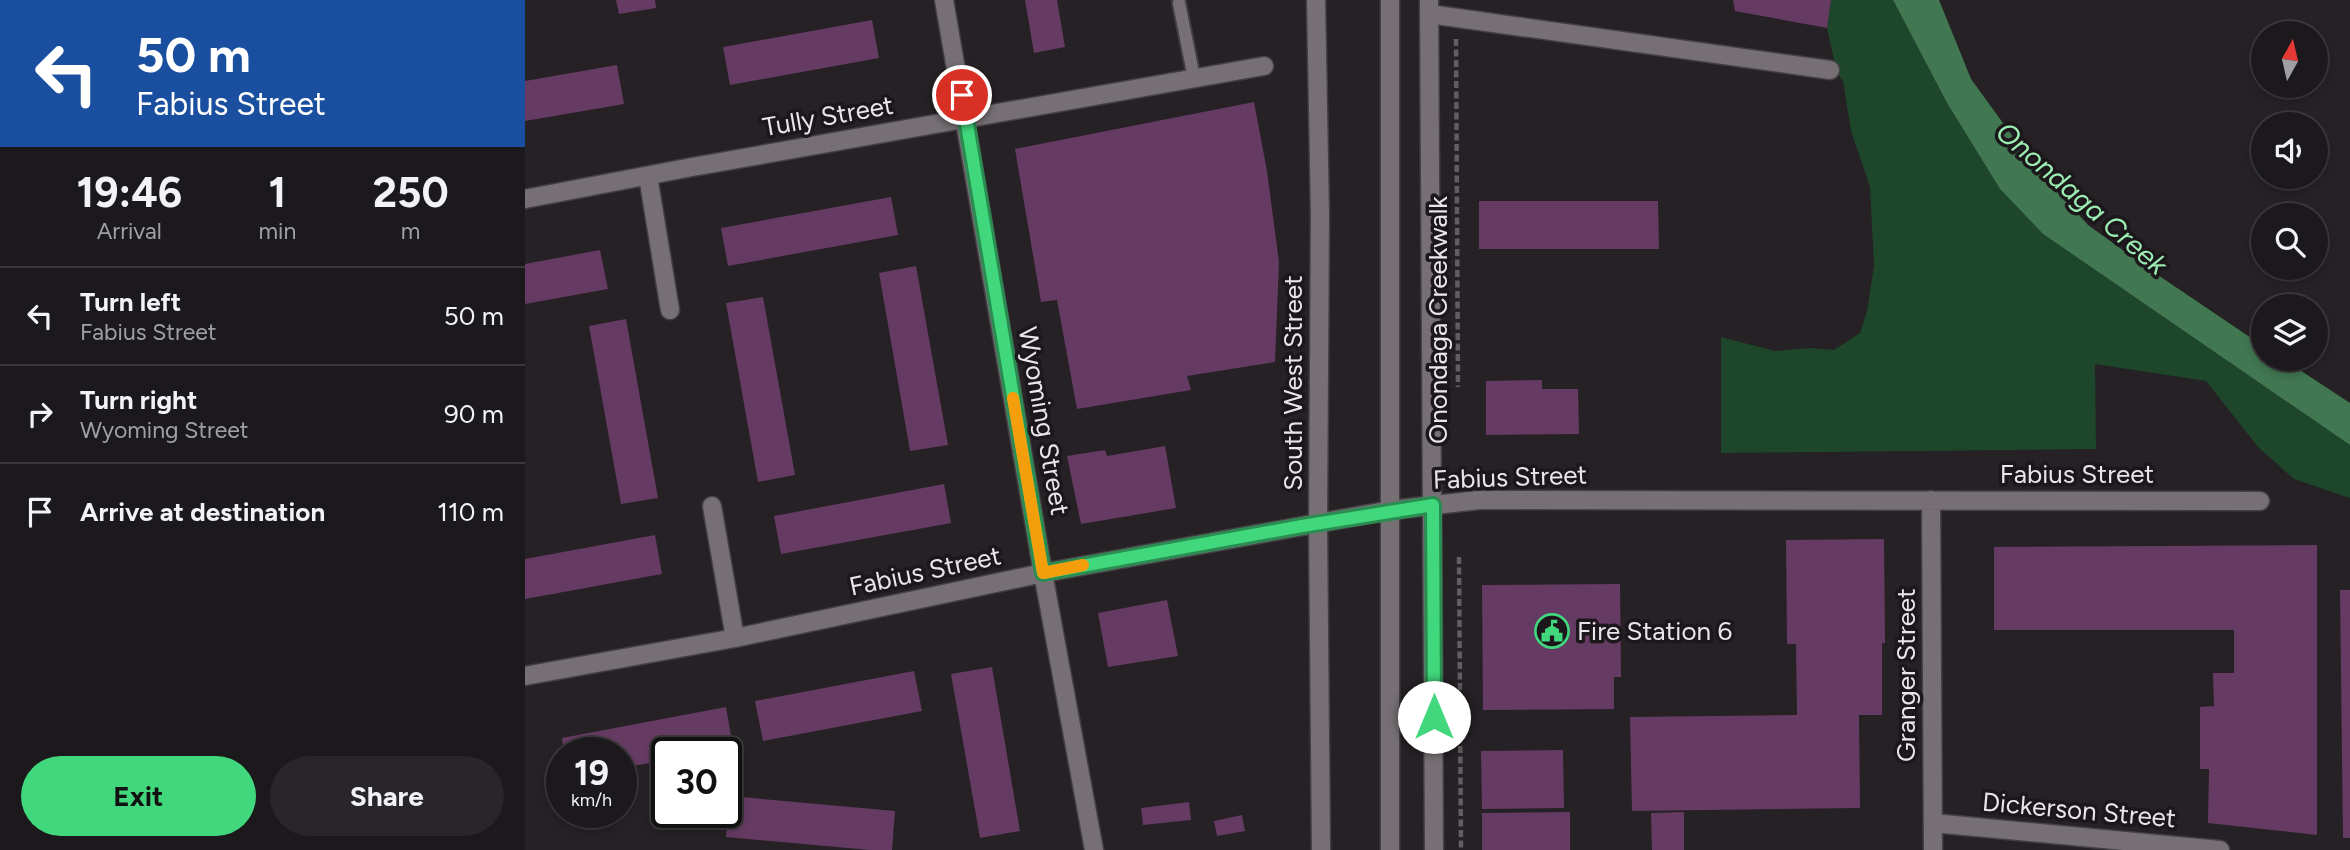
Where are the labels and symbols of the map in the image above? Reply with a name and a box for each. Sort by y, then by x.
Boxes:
north arrow [2251,21,2327,98]
pin [932,65,992,125]
street label: Tully Street [760,89,896,143]
water label: Onondaga Creek [1989,114,2176,283]
street label: Onondaga Creekwalk [1422,196,1454,444]
street label: South West Street [1277,275,1309,491]
street label: Wyoming Street [1012,324,1076,518]
street label: Fabius Street [1432,458,1588,496]
street label: Fabius Street [2000,458,2154,490]
street label: Fabius Street [846,539,1004,603]
street label: Granger Street [1890,588,1922,762]
public building icon: Fire Station 6 [1533,612,1571,650]
place label: Fire Station 6 [1577,615,1732,647]
position arrow [1397,680,1471,754]
speed limit sign: 30 [651,737,742,828]
street label: Dickerson Street [1981,786,2177,834]

